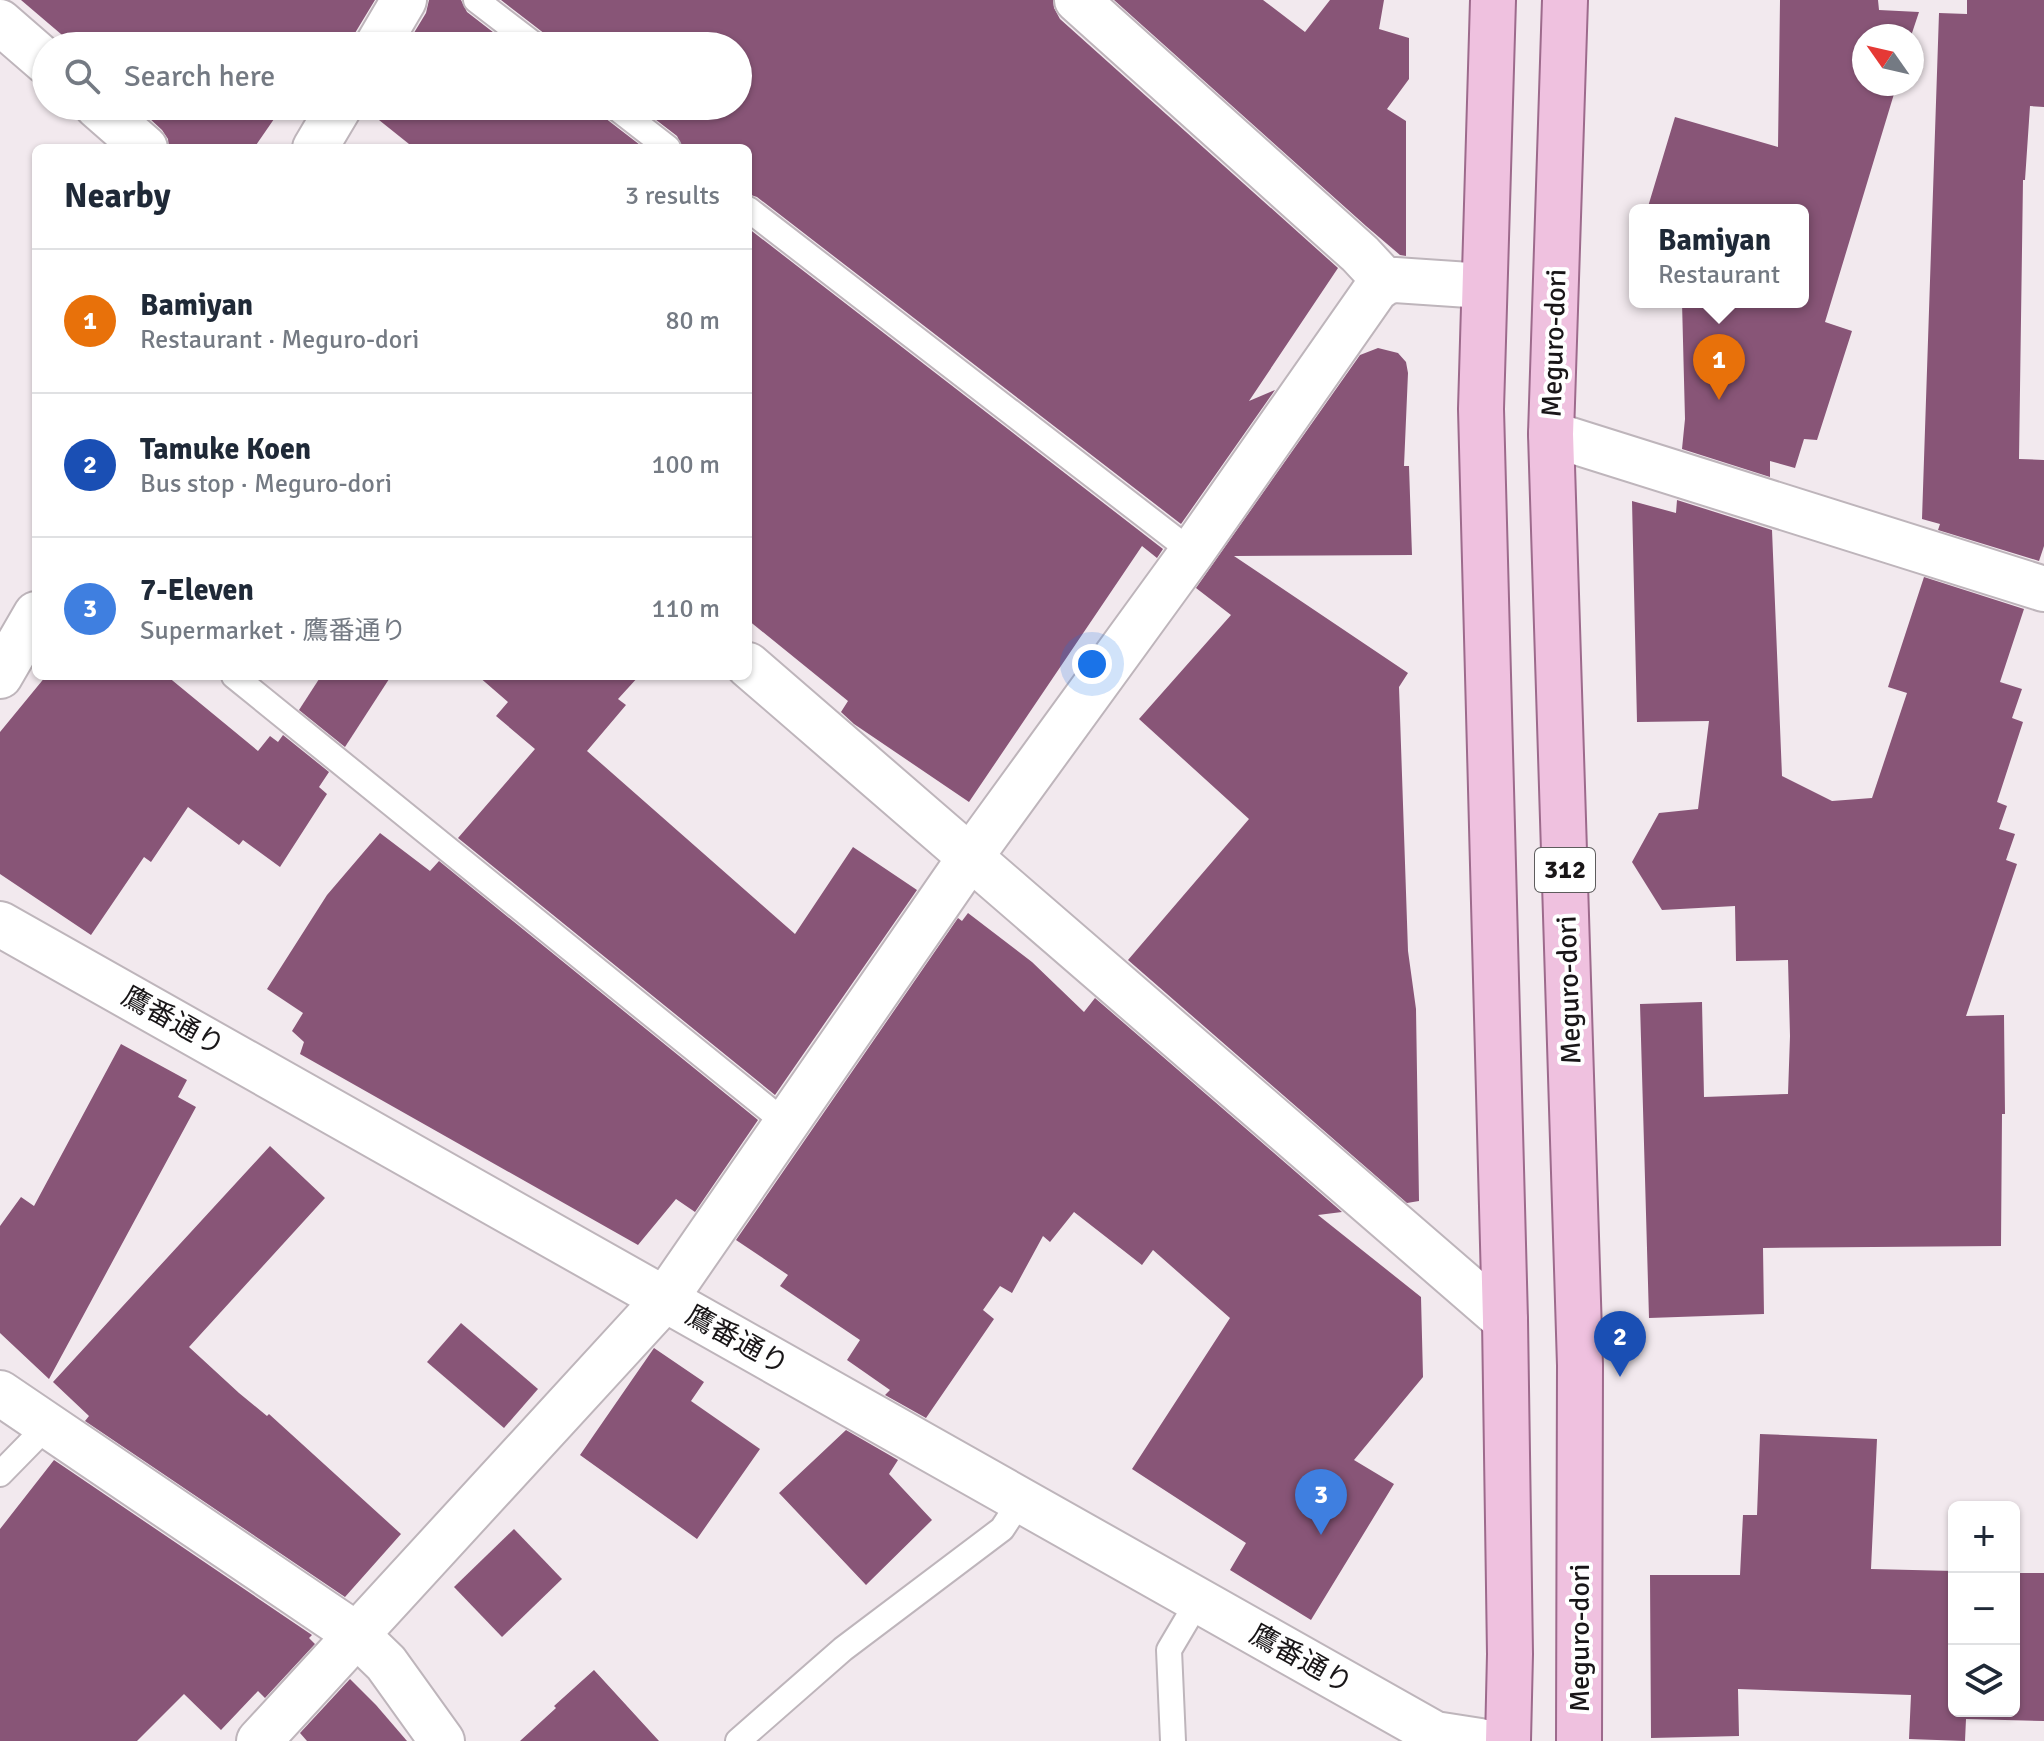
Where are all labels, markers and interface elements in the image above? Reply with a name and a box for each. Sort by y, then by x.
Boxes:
north arrow [1852,24,1924,96]
search box [32,32,752,120]
icon: search [60,54,104,98]
text: Search here [124,58,275,95]
text: Nearby [64,175,171,217]
text: 3 results [625,180,720,212]
popup [1629,204,1809,308]
text: Bamiyan [1658,222,1771,259]
text: Restaurant [1658,259,1780,291]
street label: Meguro-dori [1534,268,1574,418]
text: Bamiyan [140,287,253,324]
text: 1 [83,305,97,337]
text: 80 m [665,305,720,337]
text: Restaurant · Meguro-dori [140,324,419,356]
pin: 1 [1693,334,1745,400]
text: Tamuke Koen [140,431,311,468]
text: 2 [83,449,97,481]
text: 100 m [651,449,720,481]
text: Bus stop · Meguro-dori [140,468,392,500]
text: 7-Eleven [140,572,254,609]
text: 3 [83,593,97,625]
text: 110 m [651,593,720,625]
text: Supermarket · 鷹番通り [140,615,407,647]
your location [1072,644,1112,684]
road number: 312 [1535,848,1595,892]
street label: Meguro-dori [1549,915,1589,1065]
street label: 鷹番通り [116,979,230,1063]
street label: 鷹番通り [680,1298,794,1382]
pin: 2 [1594,1311,1646,1377]
pin: 3 [1295,1469,1347,1535]
map controls [1948,1501,2020,1717]
button: + [1948,1501,2020,1573]
street label: Meguro-dori [1563,1564,1597,1712]
button: − [1948,1573,2020,1645]
street label: 鷹番通り [1244,1617,1358,1701]
button: layers [1948,1645,2020,1717]

